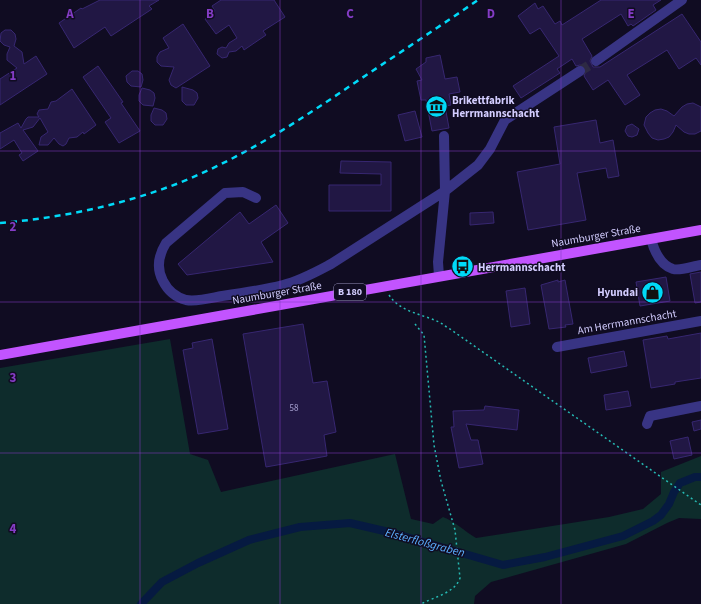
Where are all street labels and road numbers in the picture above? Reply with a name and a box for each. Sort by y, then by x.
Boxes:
street label: Naumburger Straße [550,221,642,251]
street label: Naumburger Straße [231,278,323,308]
road number: B 180 [334,284,366,300]
street label: Am Herrmannschacht [576,306,678,338]

